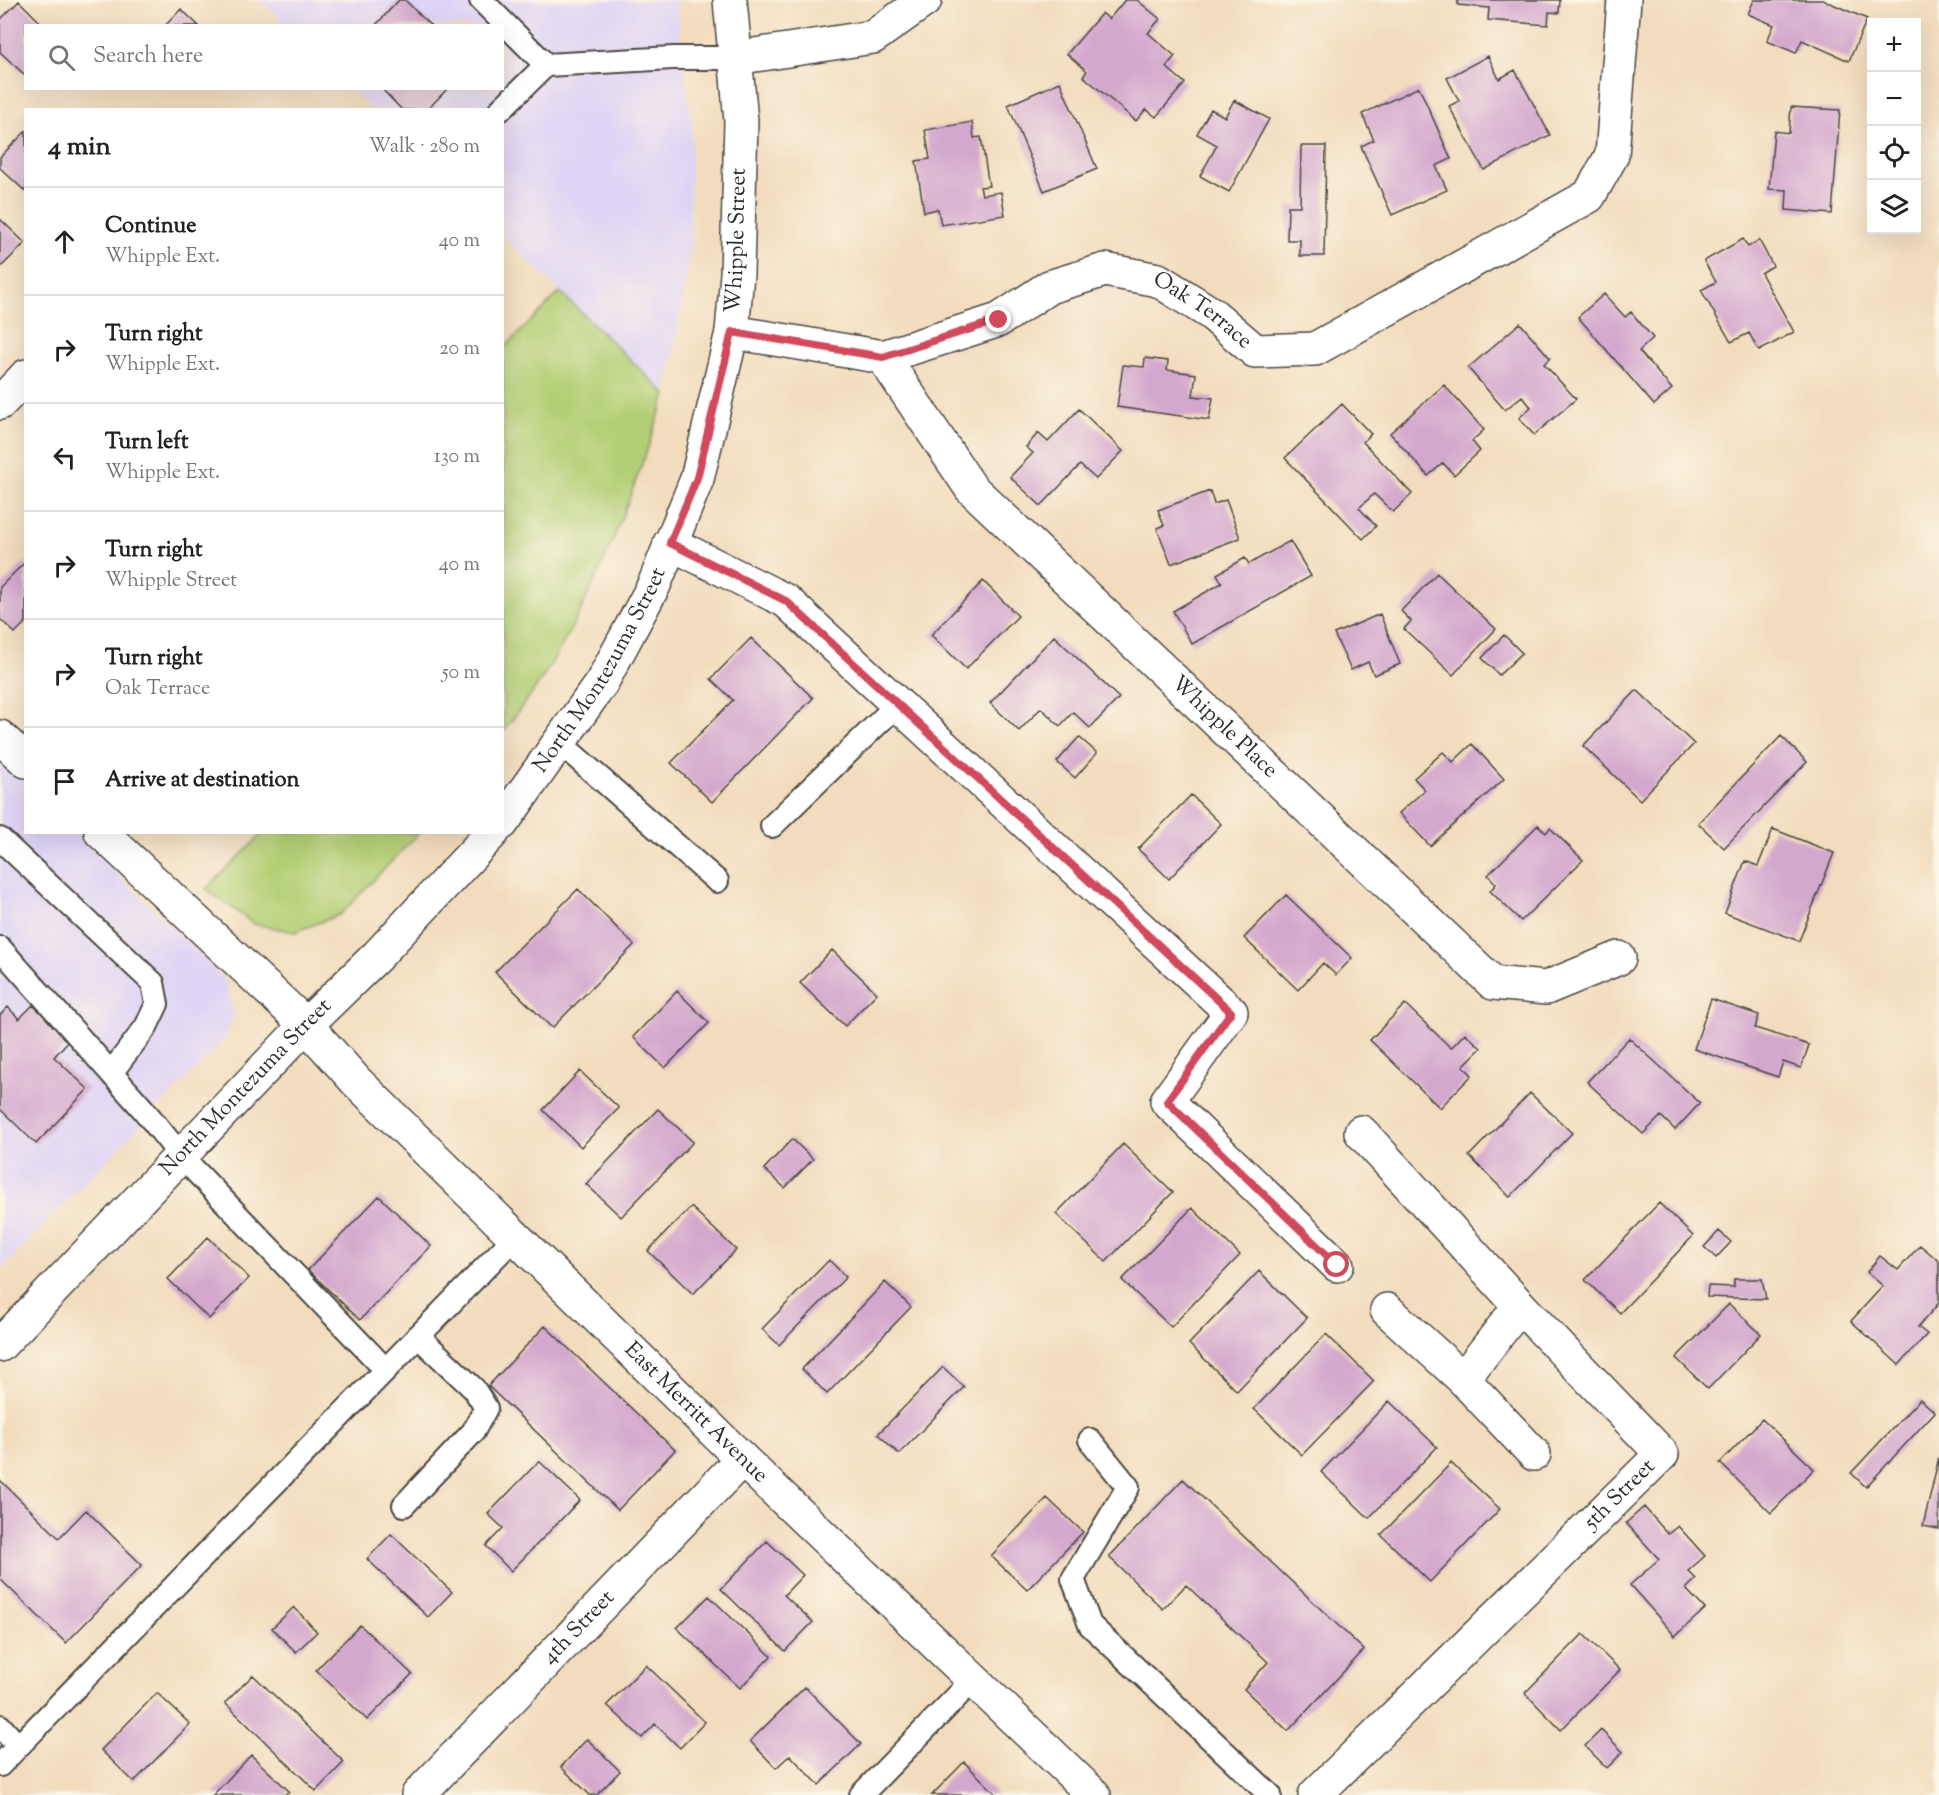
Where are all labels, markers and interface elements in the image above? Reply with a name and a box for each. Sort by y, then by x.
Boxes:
map controls [1867,18,1921,234]
button: + [1867,18,1921,72]
search box [24,24,504,90]
icon: search [45,41,78,74]
text: Search here [93,41,203,73]
button: − [1867,72,1921,126]
button: locate [1867,126,1921,180]
text: 4 min [48,129,111,166]
text: Walk · 280 m [369,133,480,162]
street label: Whipple Street [718,167,756,315]
button: layers [1867,180,1921,234]
text: Continue [105,211,196,243]
icon: ahead [48,225,81,258]
text: 40 m [439,227,480,256]
text: Whipple Ext. [105,243,220,272]
street label: Oak Terrace [1146,264,1259,357]
route end [985,306,1011,332]
text: Turn right [105,319,202,351]
icon: right [48,333,81,366]
text: 20 m [439,335,480,364]
text: Whipple Ext. [105,351,220,380]
text: Turn left [105,427,188,459]
icon: left [48,441,81,474]
text: 130 m [434,443,480,472]
text: Whipple Ext. [105,459,220,488]
text: Turn right [105,535,202,567]
icon: right [48,549,81,582]
text: 40 m [439,551,480,580]
street label: North Montezuma Street [526,563,675,780]
text: Whipple Street [105,567,237,596]
text: Turn right [105,643,202,675]
icon: right [48,657,81,690]
text: 50 m [442,659,480,688]
street label: Whipple Place [1163,669,1284,786]
text: Oak Terrace [105,675,210,704]
icon: arrive [48,765,81,798]
text: Arrive at destination [105,765,300,797]
street label: North Montezuma Street [153,991,340,1184]
route start [1323,1251,1349,1277]
street label: East Merritt Avenue [616,1335,775,1491]
street label: 5th Street [1576,1452,1664,1539]
street label: 4th Street [535,1583,623,1673]

